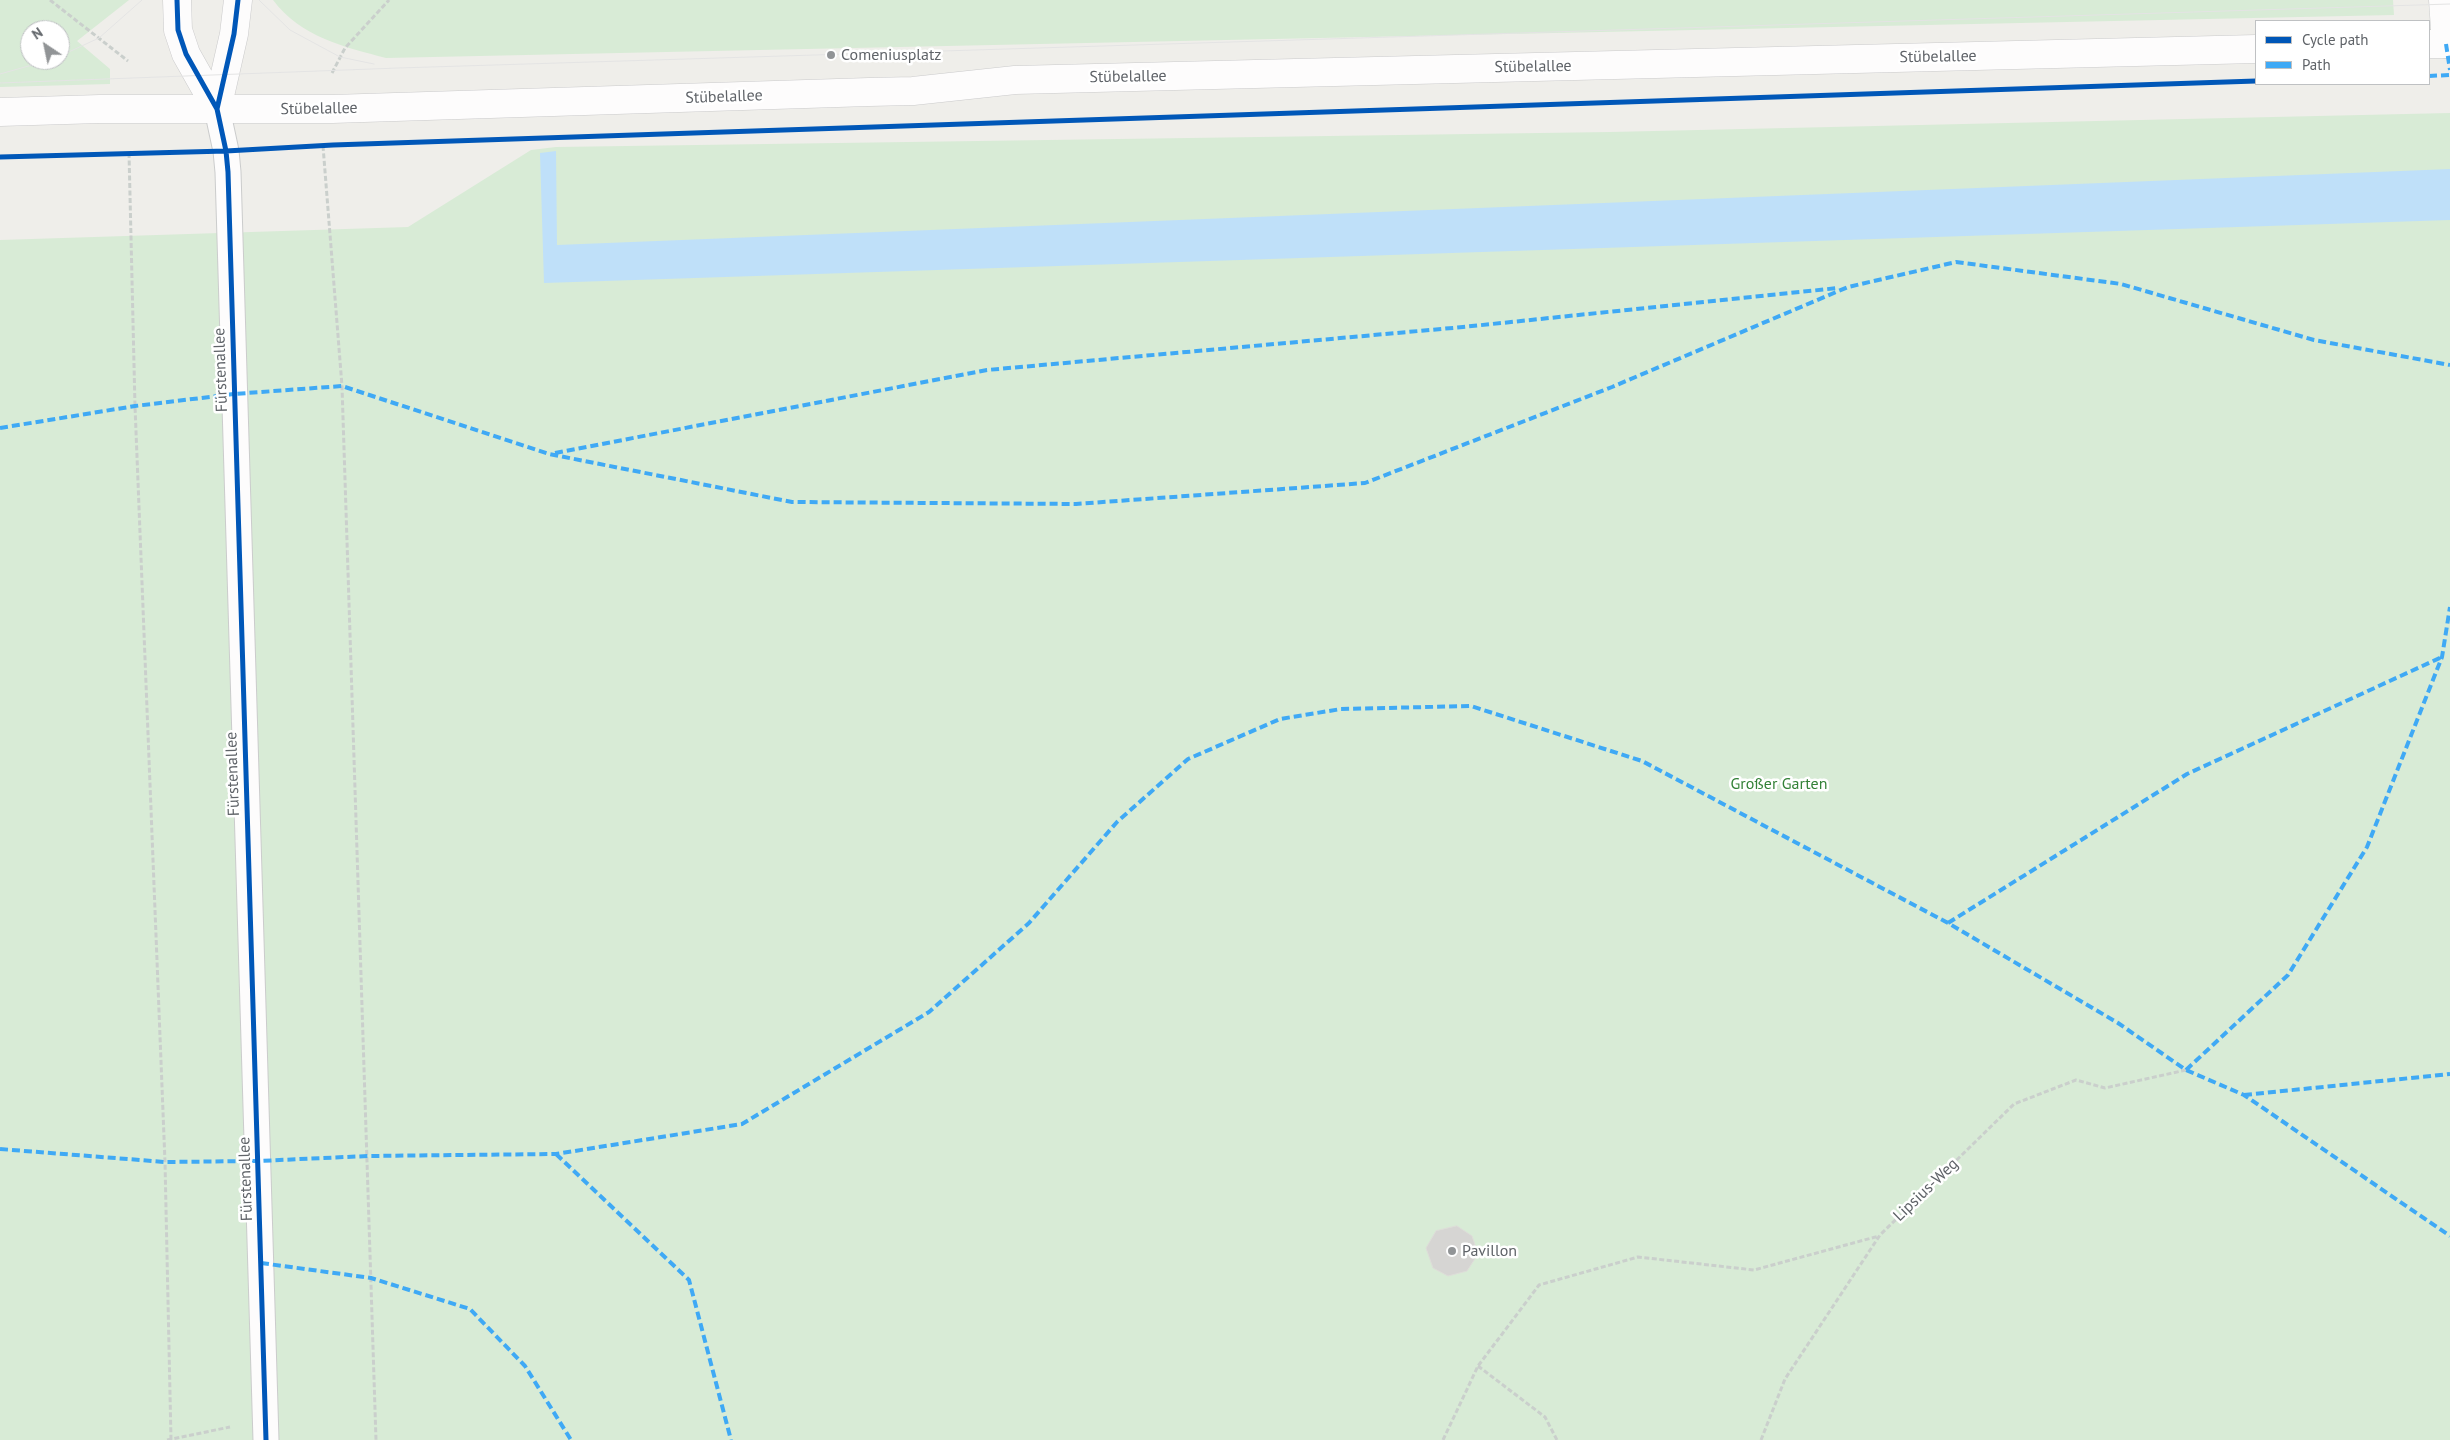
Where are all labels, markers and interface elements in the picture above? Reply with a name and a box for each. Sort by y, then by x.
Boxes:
north arrow [20,20,70,70]
legend [2255,20,2430,85]
text: N [28,23,46,43]
text: Cycle path [2302,30,2368,49]
place label: Comeniusplatz [841,45,942,65]
street label: Stübelallee [1899,47,1977,67]
marker: Comeniusplatz [825,49,837,61]
text: Path [2302,55,2331,74]
street label: Stübelallee [1494,57,1572,77]
street label: Stübelallee [1089,67,1167,87]
street label: Stübelallee [685,86,763,108]
street label: Stübelallee [280,99,358,119]
street label: Fürstenallee [210,327,232,413]
street label: Fürstenallee [222,731,244,817]
park label: Großer Garten [1731,774,1827,794]
street label: Fürstenallee [235,1136,257,1222]
street label: Lipsius-Weg [1890,1154,1962,1226]
place label: Pavillon [1462,1241,1517,1261]
marker: Pavillon [1446,1245,1458,1257]

